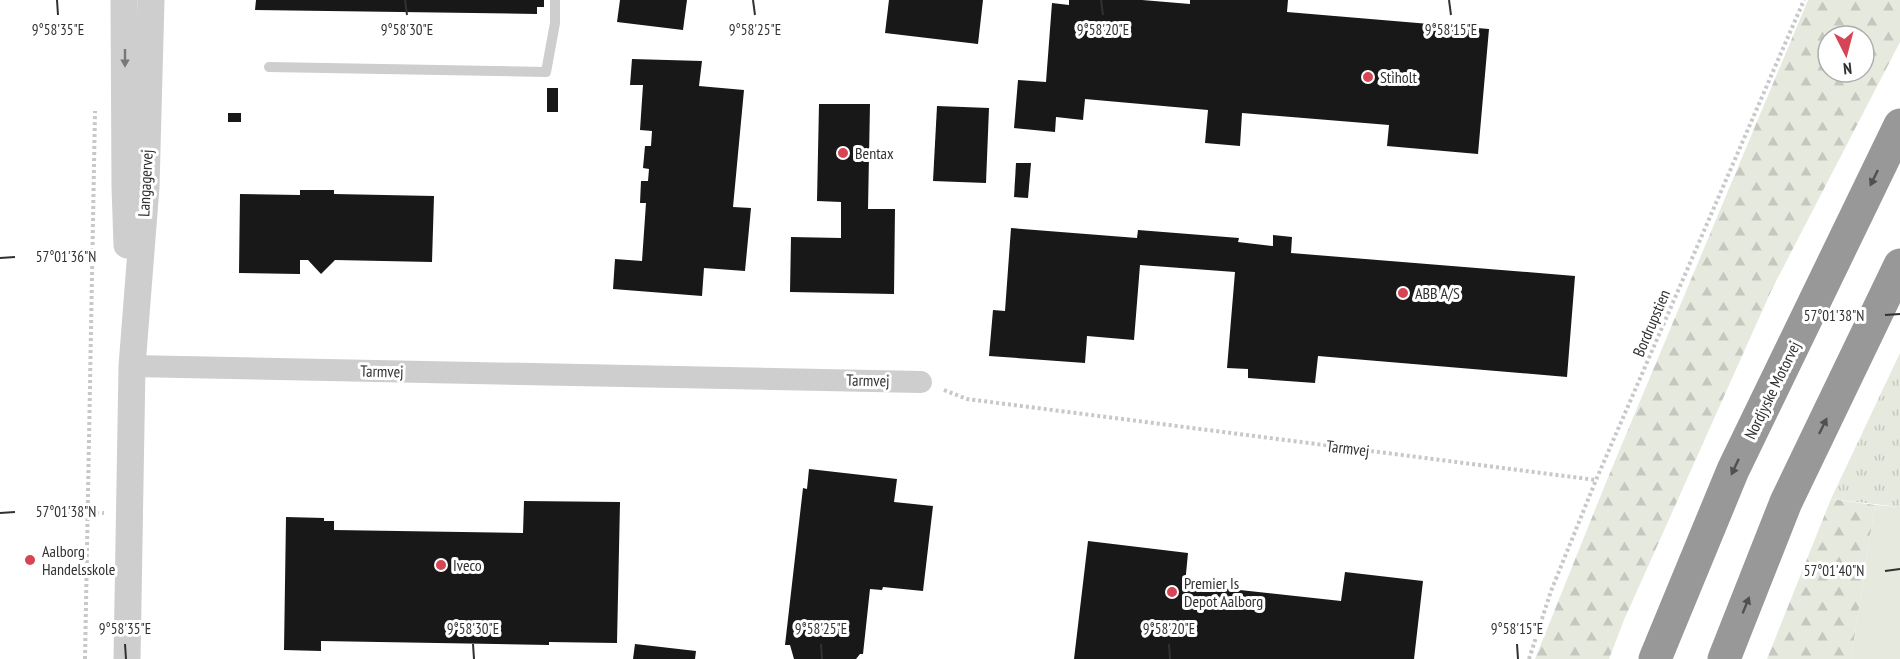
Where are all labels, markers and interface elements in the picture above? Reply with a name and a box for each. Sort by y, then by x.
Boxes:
text: 9°58'35"E [32,20,84,39]
text: 9°58'30"E [381,20,433,39]
text: 9°58'25"E [729,20,781,39]
text: 9°58'20"E [1077,20,1129,39]
text: 9°58'15"E [1425,20,1477,39]
north arrow [1816,24,1876,84]
one-way arrow [120,49,130,68]
text: N [1842,59,1853,79]
place label: Stiholt [1380,67,1417,87]
marker: Stiholt [1361,70,1375,84]
place label: Bentax [855,143,894,163]
marker: Bentax [836,146,850,160]
street label: Langagervej [133,149,157,217]
one-way arrow [1870,169,1879,186]
text: 57°01'36"N [36,247,96,266]
place label: ABB A/S [1415,283,1460,303]
marker: ABB A/S [1396,286,1410,300]
street label: Bordrupstien [1628,286,1674,360]
text: 57°01'38"N [1804,306,1864,325]
street label: Nordjyske Motorvej [1740,338,1804,442]
street label: Tarmvej [360,361,404,381]
street label: Tarmvej [846,370,890,390]
one-way arrow [1818,417,1828,434]
street label: Tarmvej [1325,435,1371,461]
one-way arrow [1730,458,1739,475]
text: 57°01'38"N [36,502,96,521]
place label: Aalborg Handelsskole [42,541,115,579]
marker: Aalborg Handelsskole [23,553,37,567]
place label: Iveco [453,555,482,575]
marker: Iveco [434,558,448,572]
text: 57°01'40"N [1804,561,1864,580]
place label: Premier Is Depot Aalborg [1184,573,1263,611]
marker: Premier Is Depot Aalborg [1165,585,1179,599]
one-way arrow [1741,595,1751,613]
text: 9°58'35"E [99,619,151,638]
text: 9°58'30"E [447,619,499,638]
text: 9°58'25"E [795,619,847,638]
text: 9°58'20"E [1143,619,1195,638]
text: 9°58'15"E [1491,619,1543,638]

